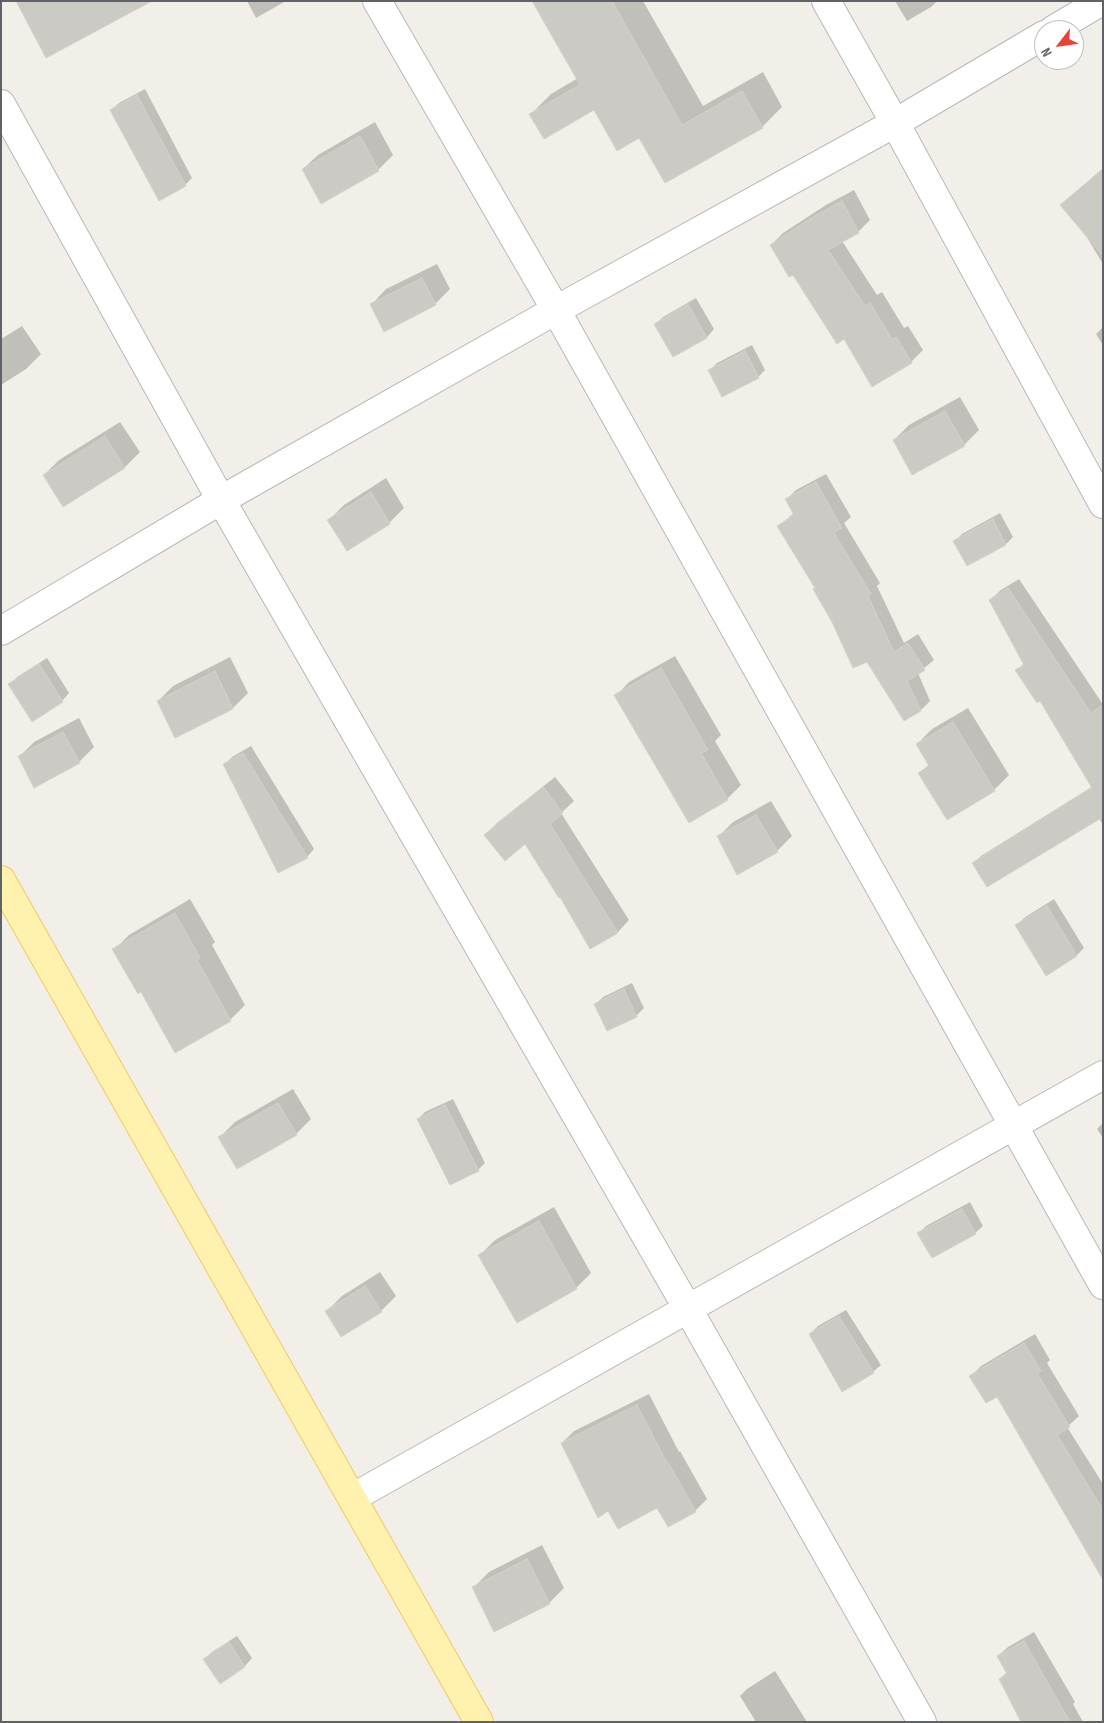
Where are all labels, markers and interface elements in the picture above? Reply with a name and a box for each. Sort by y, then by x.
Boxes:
north arrow [1034,20,1084,70]
text: N [1037,45,1056,60]

